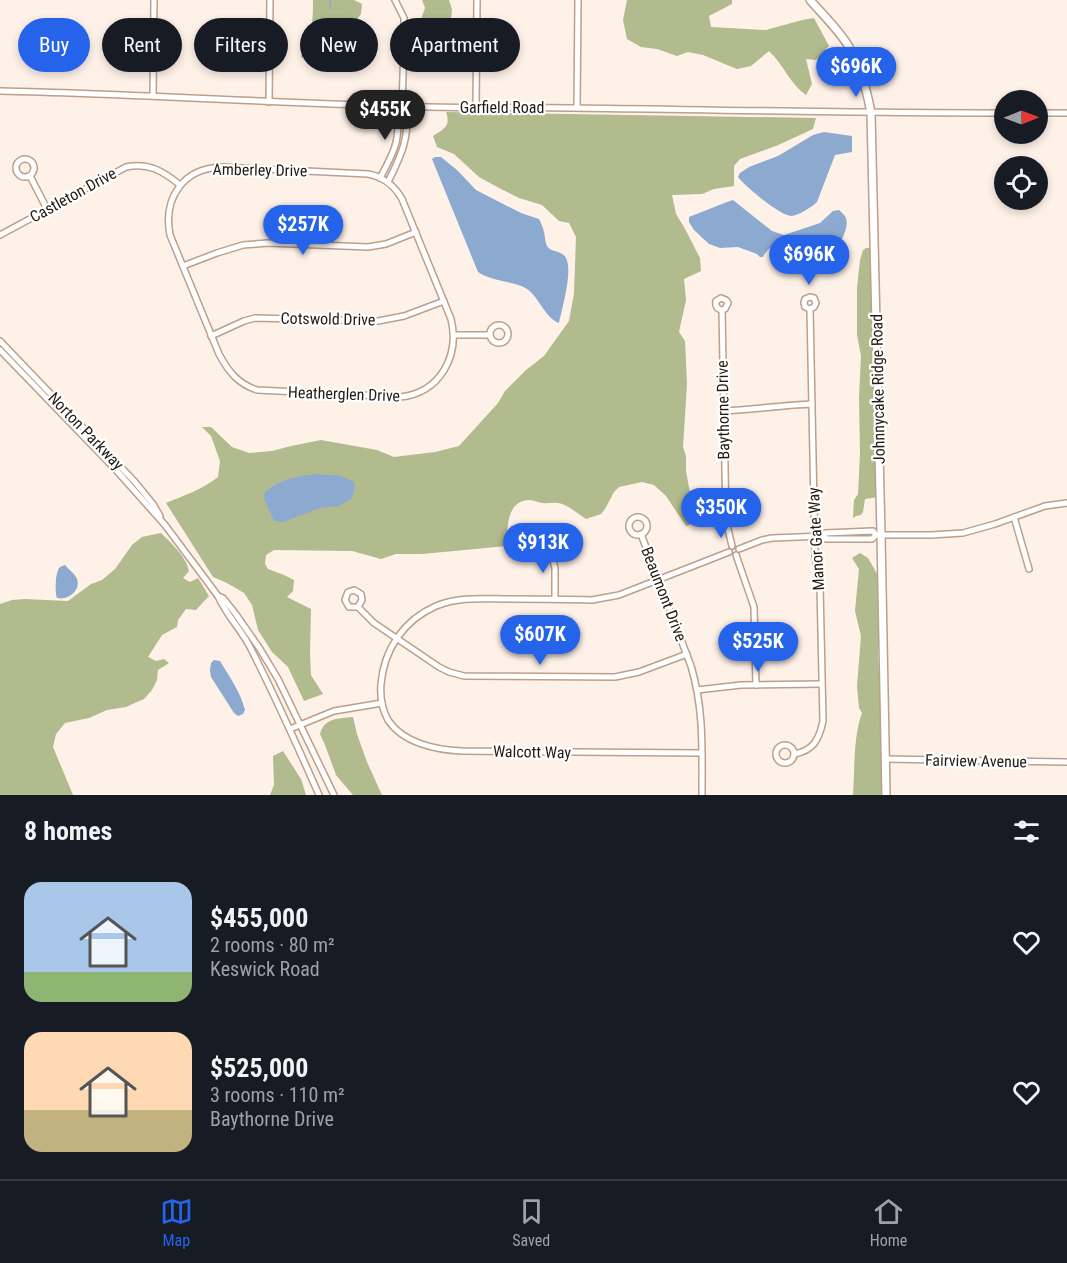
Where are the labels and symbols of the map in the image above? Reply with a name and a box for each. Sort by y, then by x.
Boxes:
pin: $696K [814,47,898,98]
pin: $455K [343,90,427,141]
north arrow [994,90,1048,144]
street label: Garfield Road [460,98,544,117]
street label: Amberley Drive [212,160,308,180]
street label: Castleton Drive [26,163,120,227]
pin: $257K [261,205,345,256]
pin: $696K [767,235,851,286]
street label: Cotswold Drive [280,309,376,329]
street label: Johnnycake Ridge Road [867,314,889,464]
street label: Baythorne Drive [713,360,733,460]
street label: Heatherglen Drive [288,383,400,405]
street label: Norton Parkway [44,388,128,474]
street label: Manor Gate Way [804,487,828,591]
pin: $350K [679,488,763,539]
pin: $913K [501,523,585,574]
street label: Beaumont Drive [637,544,691,644]
pin: $607K [498,615,582,666]
pin: $525K [716,622,800,673]
street label: Walcott Way [493,742,571,762]
street label: Fairview Avenue [925,751,1027,771]

